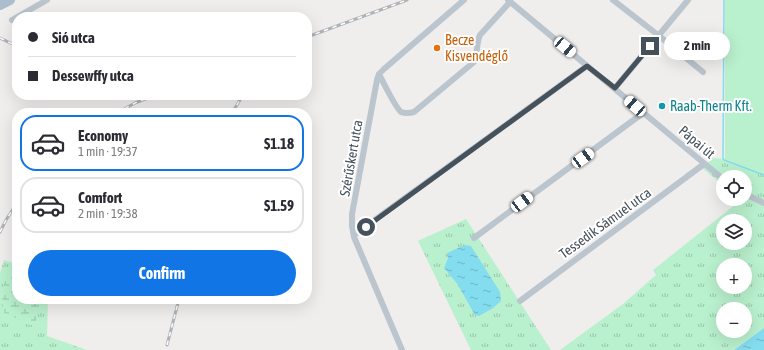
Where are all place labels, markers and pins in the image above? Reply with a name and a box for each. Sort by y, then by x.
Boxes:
place label: Becze Kisvendéglő [445,32,508,64]
marker: Becze Kisvendéglő [432,43,442,53]
place label: Raab-Therm Kft. [670,98,752,114]
marker: Raab-Therm Kft. [657,101,667,111]

